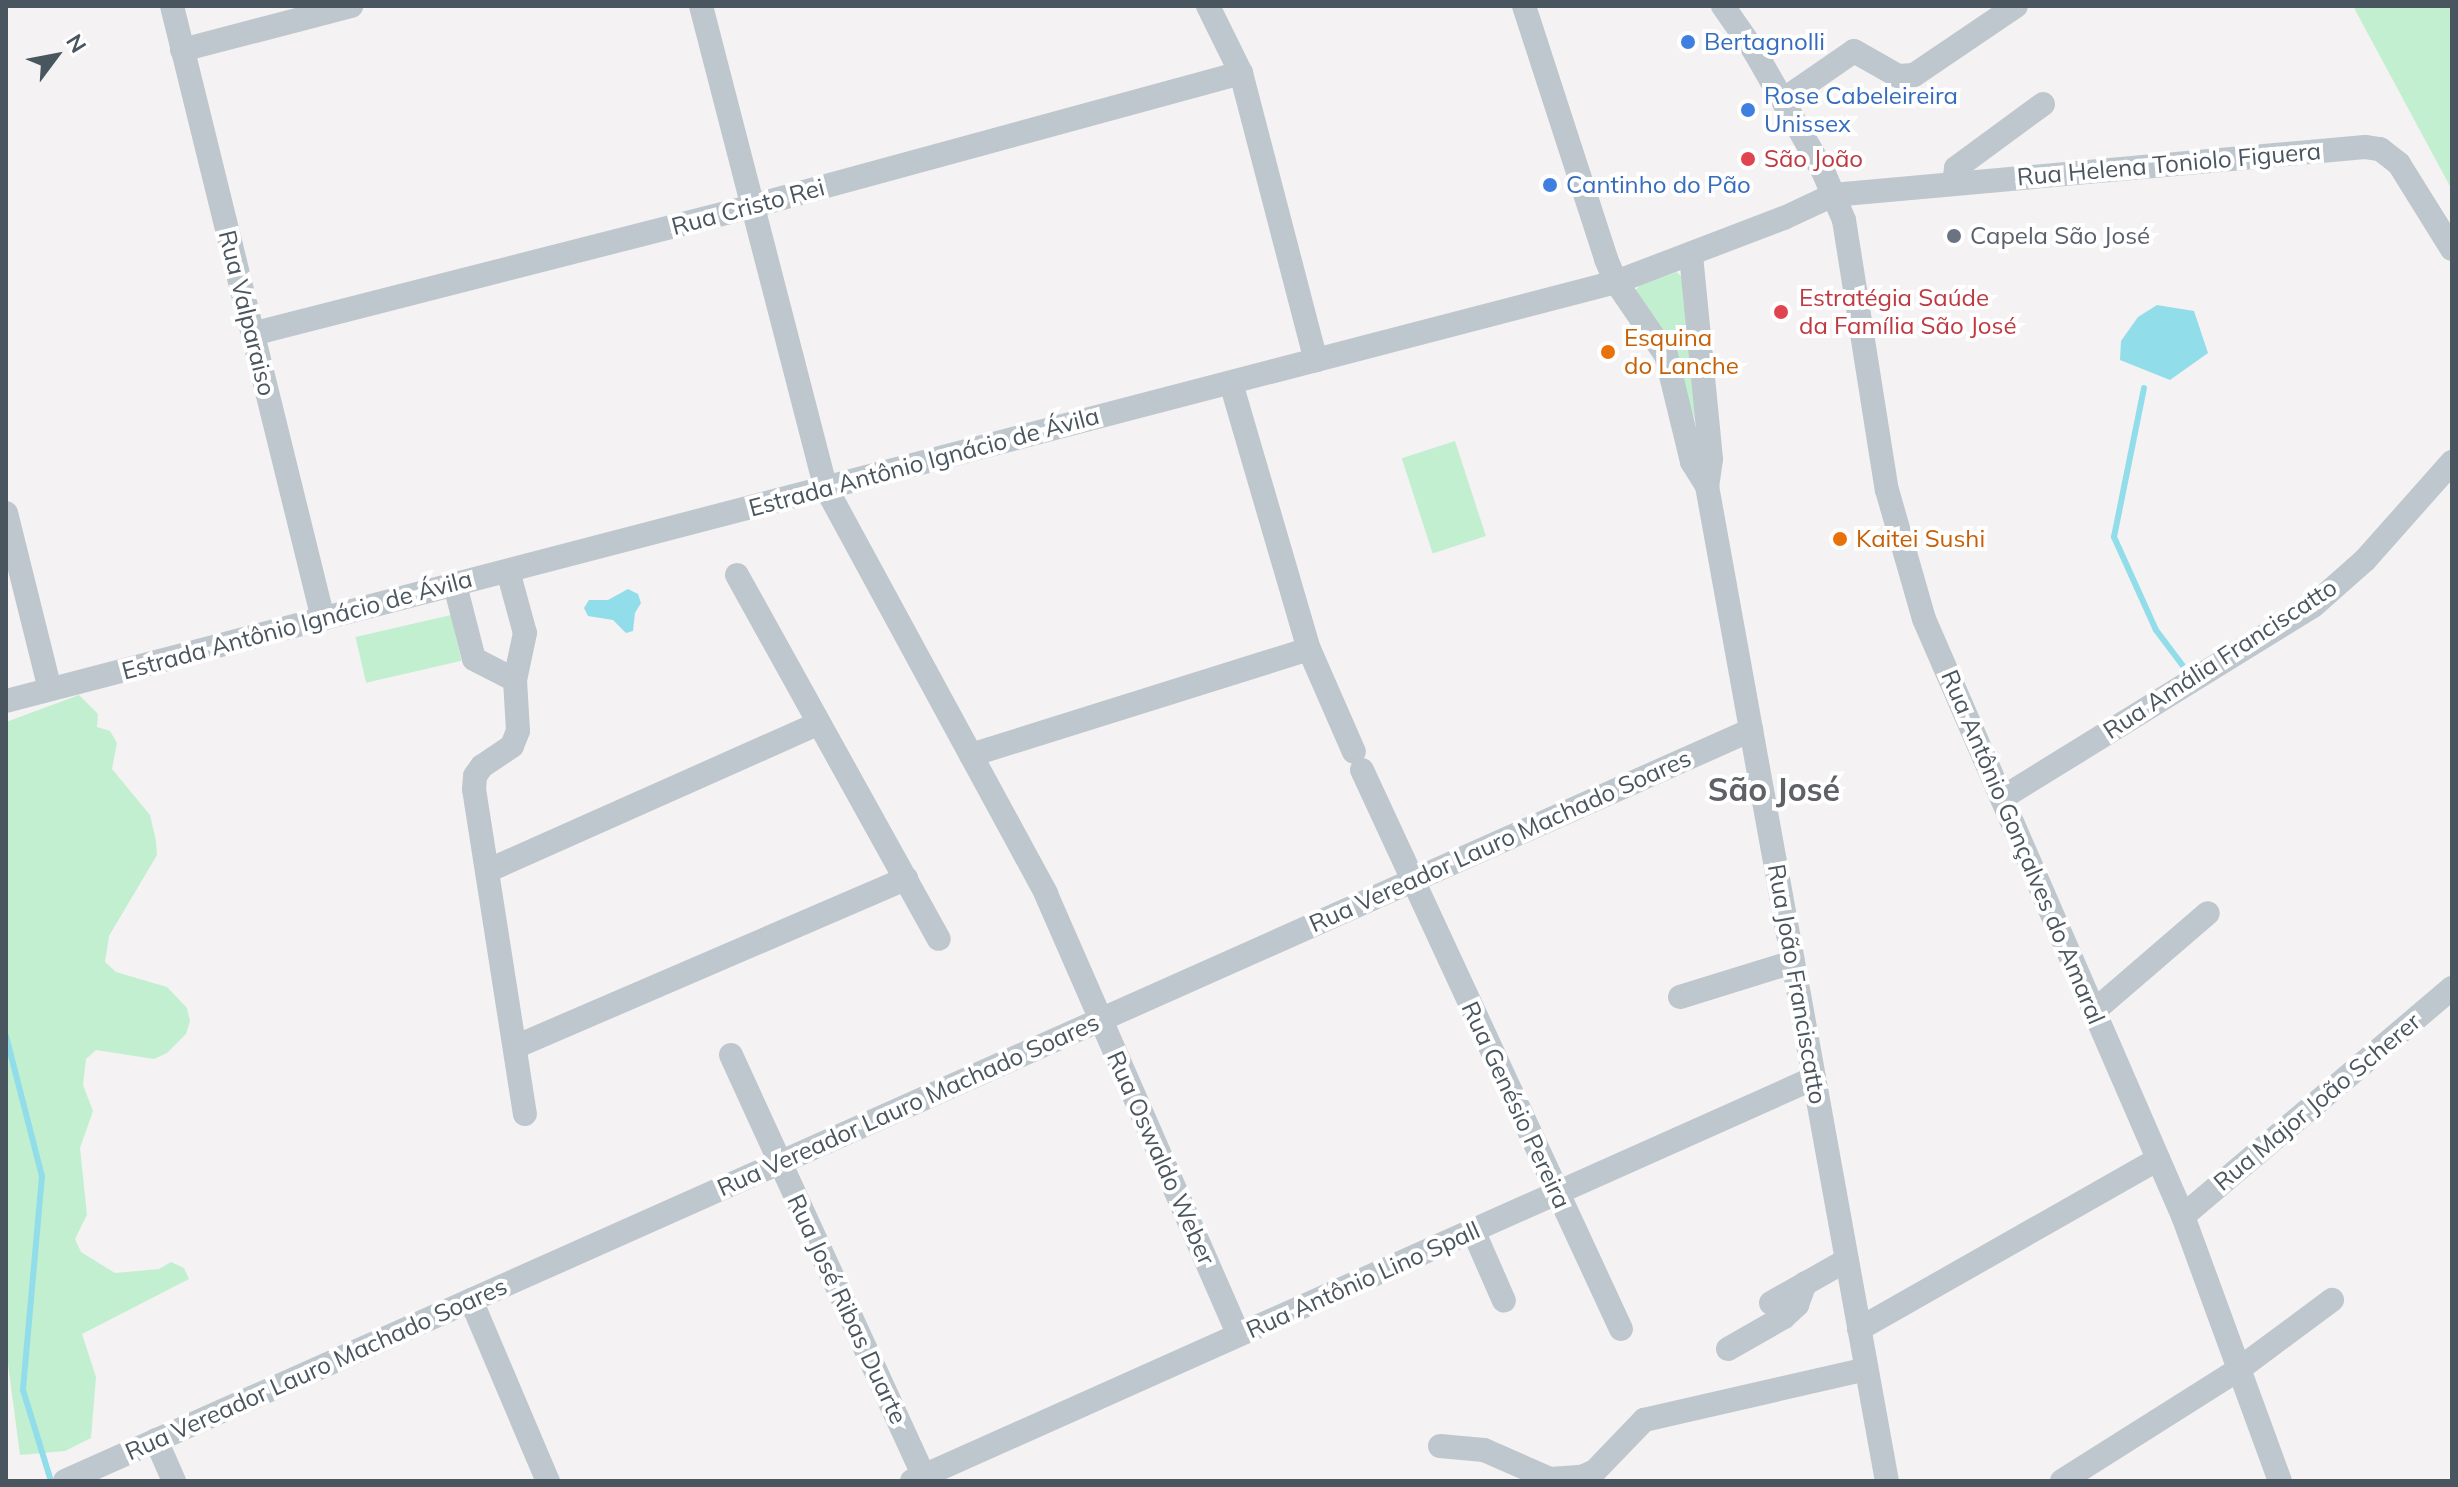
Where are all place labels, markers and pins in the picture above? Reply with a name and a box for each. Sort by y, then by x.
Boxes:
place label: Bertagnolli [1704,28,1825,56]
marker: Bertagnolli [1679,33,1697,51]
place label: Rose Cabeleireira Unissex [1764,82,1958,138]
marker: Rose Cabeleireira Unissex [1739,101,1757,119]
place label: São João [1764,145,1863,173]
marker: São João [1739,150,1757,168]
place label: Cantinho do Pão [1566,171,1751,199]
marker: Cantinho do Pão [1541,176,1559,194]
place label: Capela São José [1970,222,2150,250]
marker: Capela São José [1945,227,1963,245]
place label: Estratégia Saúde da Família São José [1799,284,2016,340]
marker: Estratégia Saúde da Família São José [1770,301,1792,323]
place label: Esquina do Lanche [1624,324,1739,380]
marker: Esquina do Lanche [1599,343,1617,361]
place label: Kaitei Sushi [1856,525,1985,553]
marker: Kaitei Sushi [1831,530,1849,548]

